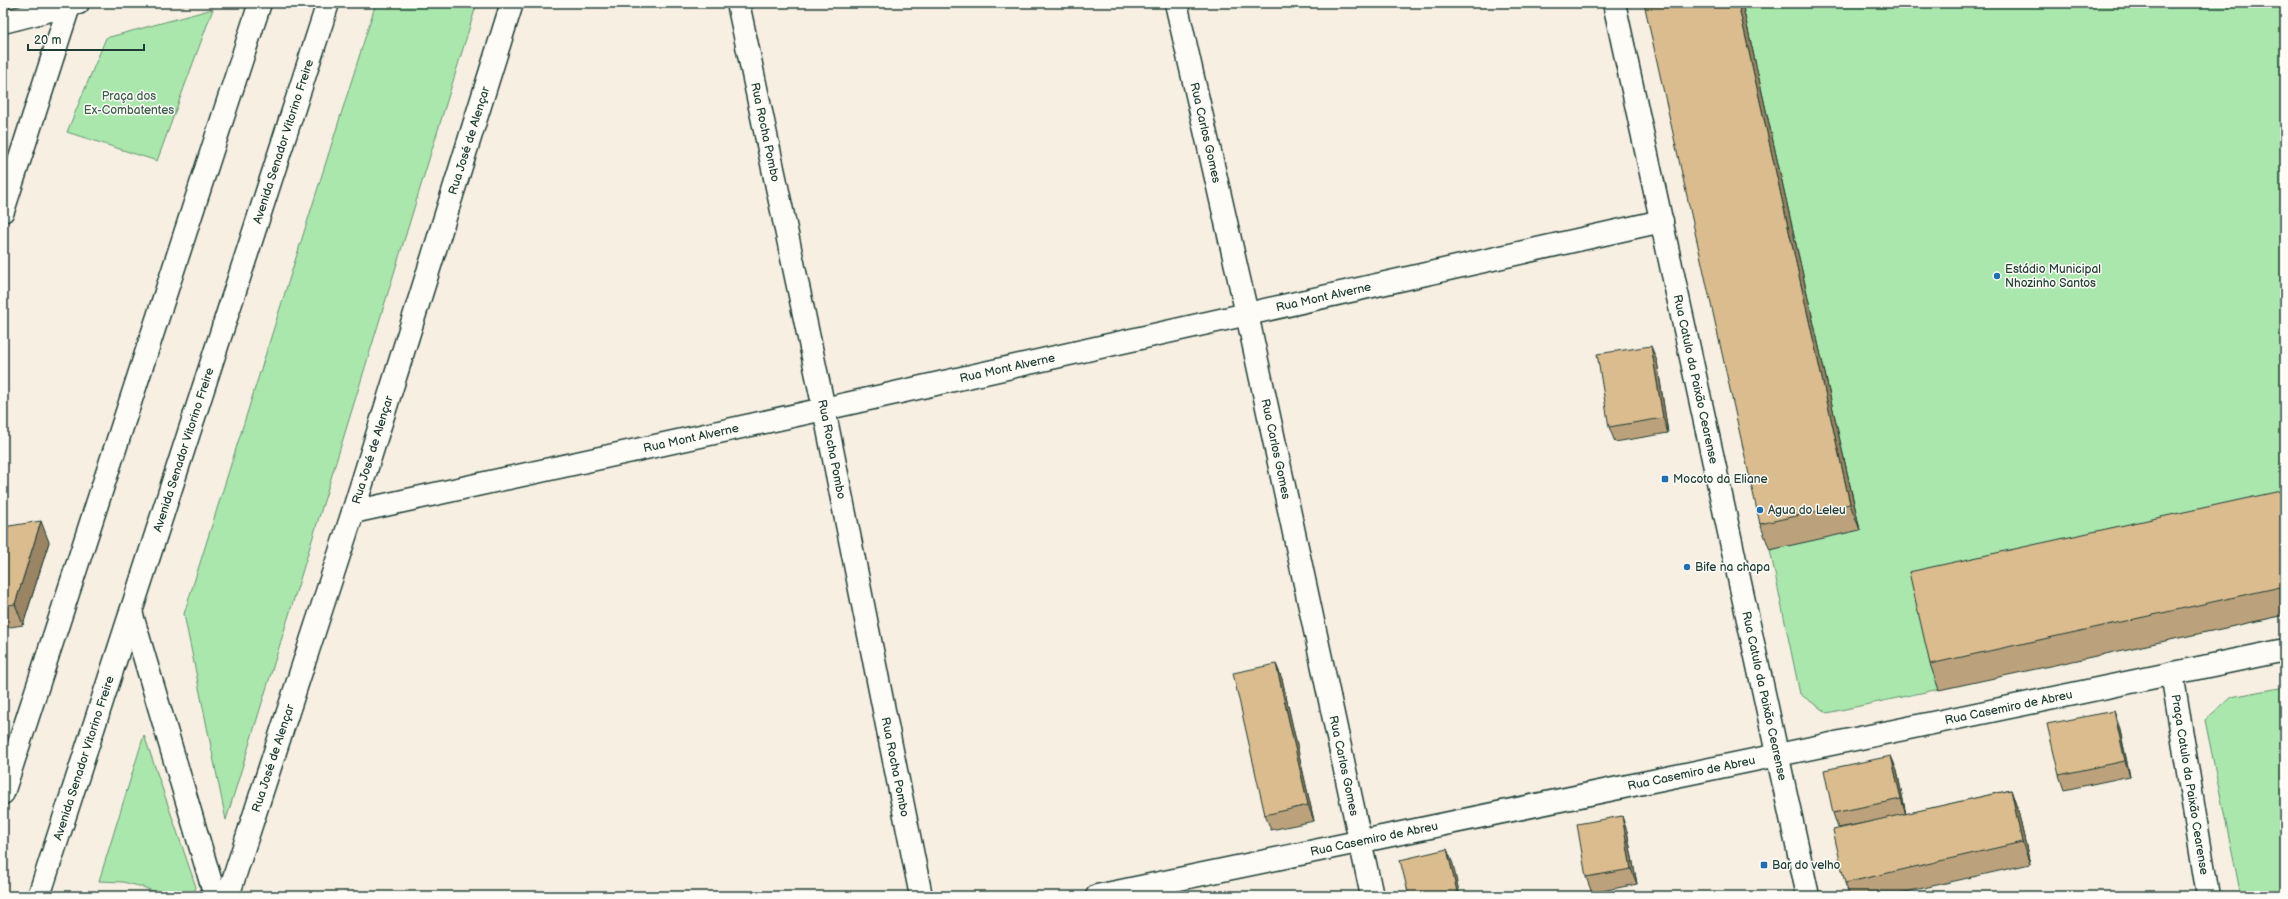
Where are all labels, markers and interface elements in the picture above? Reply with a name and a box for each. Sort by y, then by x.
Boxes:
scale bar [28,26,144,52]
text: 20 m [34,33,61,48]
street label: Avenida Senador Vitorino Freire [250,58,317,226]
street label: Rua Rocha Pombo [747,81,783,184]
street label: Rua Carlos Gomes [1186,81,1224,184]
street label: Rua José de Alençar [446,84,494,197]
park label: Praça dos Ex-Combatentes [84,89,174,118]
place label: Estádio Municipal Nhozinho Santos [2005,262,2101,291]
marker: Estádio Municipal Nhozinho Santos [1992,271,2002,281]
street label: Rua Mont Alverne [1274,279,1373,315]
street label: Rua Catulo da Paixão Cearense [1670,293,1721,465]
street label: Rua Mont Alverne [958,350,1057,386]
street label: Avenida Senador Vitorino Freire [150,366,217,534]
street label: Rua José de Alençar [349,393,397,506]
street label: Rua Carlos Gomes [1257,397,1294,501]
street label: Rua Rocha Pombo [814,398,849,501]
street label: Rua Mont Alverne [642,421,740,456]
place label: Mocoto da Eliane [1673,472,1768,487]
marker: Mocoto da Eliane [1660,474,1670,484]
place label: Agua do Leleu [1768,503,1846,518]
marker: Agua do Leleu [1755,505,1765,515]
place label: Bife na chapa [1695,560,1770,575]
marker: Bife na chapa [1682,562,1692,572]
street label: Rua Catulo da Paixão Cearense [1738,610,1790,782]
street label: Avenida Senador Vitorino Freire [51,674,118,842]
street label: Rua Casemiro de Abreu [1944,687,2074,728]
street label: Praça Catulo da Paixão Cearense [2168,693,2211,876]
street label: Rua José de Alençar [249,702,298,814]
street label: Rua Carlos Gomes [1325,714,1362,818]
street label: Rua Rocha Pombo [878,716,912,818]
street label: Rua Casemiro de Abreu [1626,753,1757,794]
street label: Rua Casemiro de Abreu [1309,819,1439,860]
place label: Bar do velho [1772,858,1841,873]
marker: Bar do velho [1759,860,1769,870]

